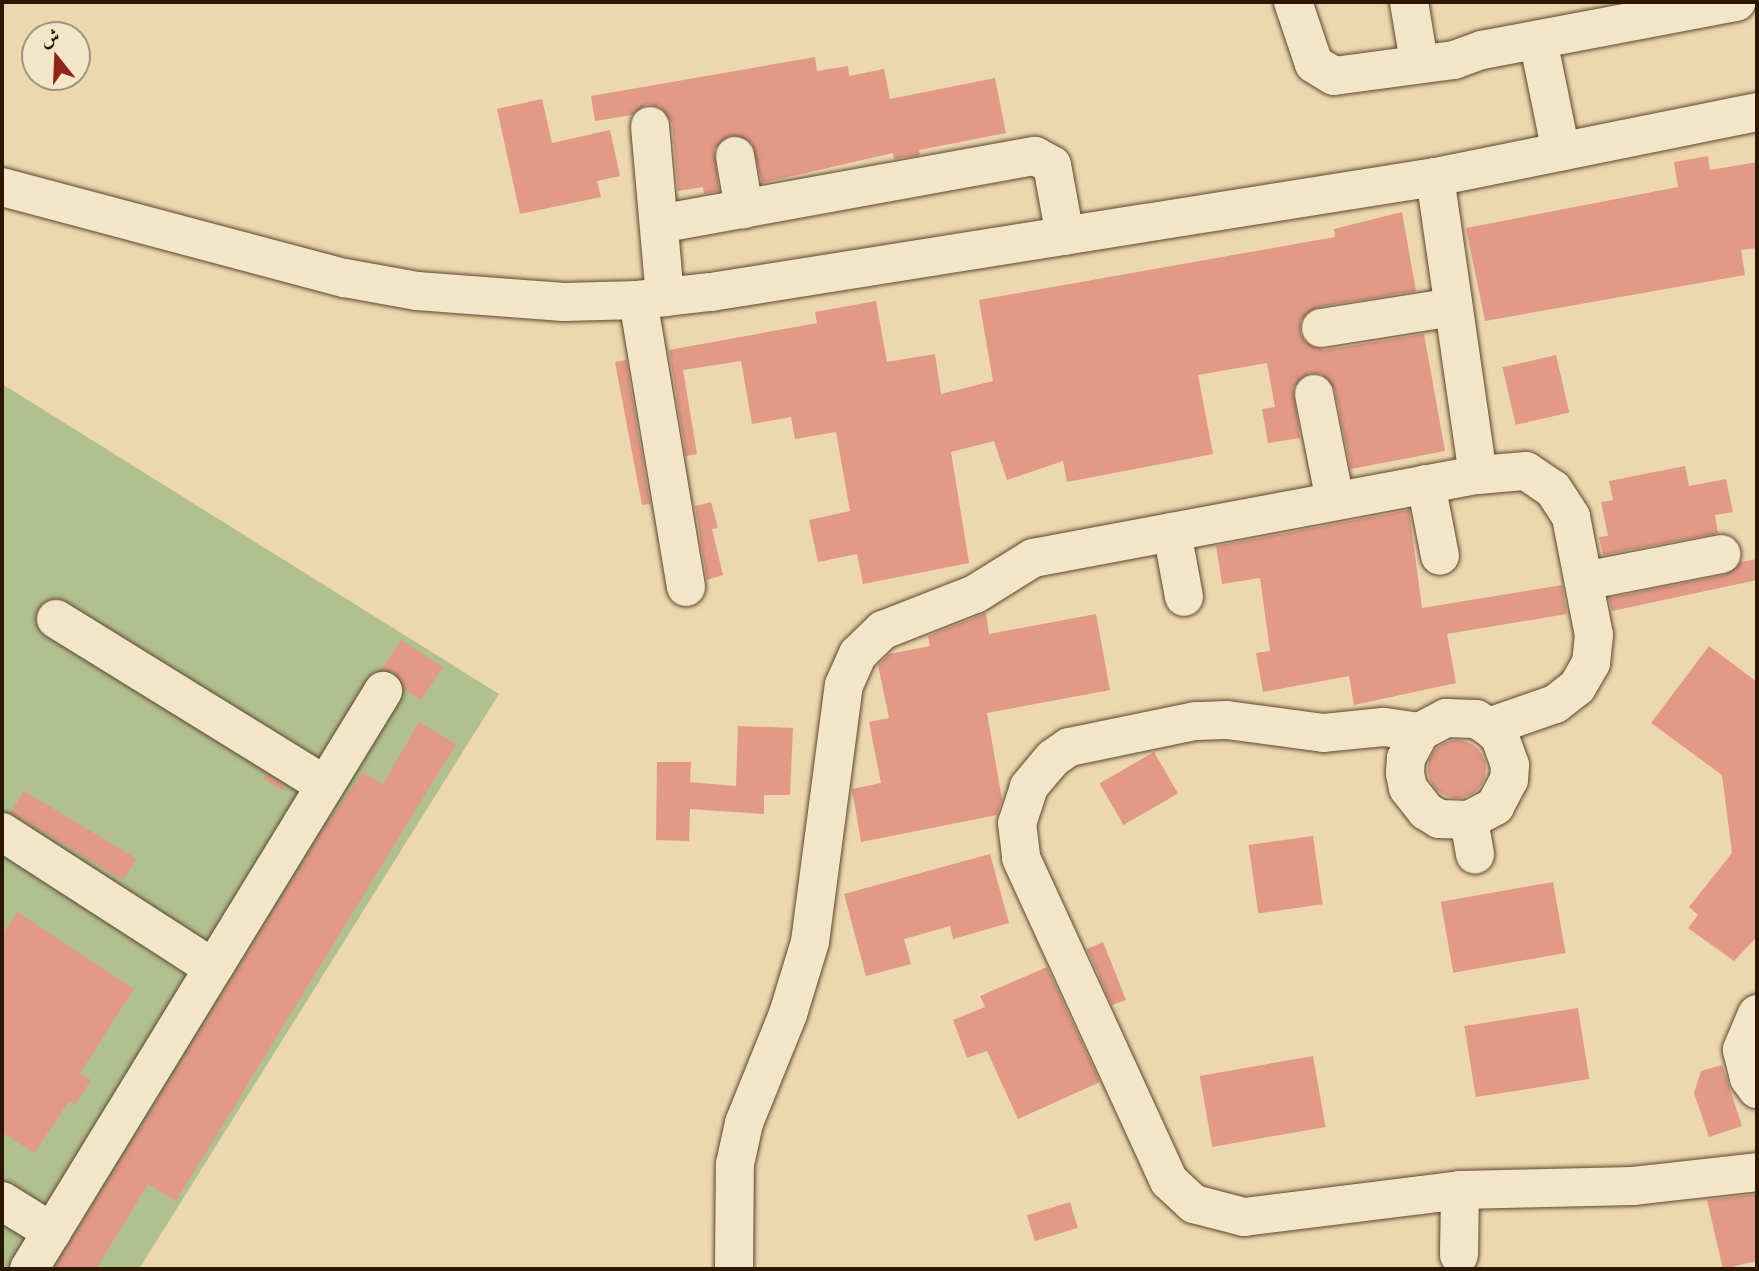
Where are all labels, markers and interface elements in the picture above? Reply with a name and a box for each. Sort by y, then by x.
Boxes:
north arrow [21,21,91,91]
text: ش [37,24,62,51]

